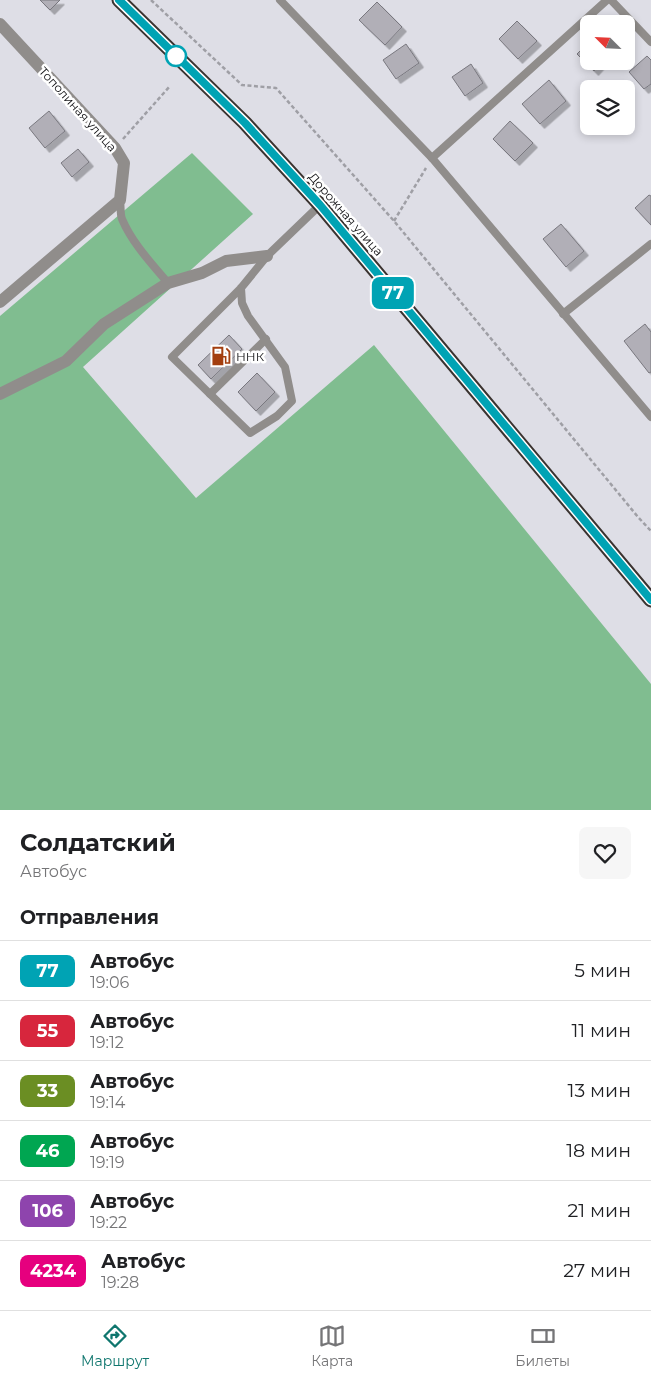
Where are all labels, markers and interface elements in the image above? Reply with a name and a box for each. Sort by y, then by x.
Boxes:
north arrow [580,15,635,70]
map controls [580,15,635,135]
unlabelled marker [165,45,187,67]
street label: Тополиная улица [36,64,120,154]
button: layers [580,80,635,135]
street label: Дорожная улица [306,169,386,259]
line badge: 77 [370,277,416,309]
text: 77 [382,282,404,304]
fuel station icon: ННК [210,345,232,367]
place label: ННК [236,349,265,364]
button: heart [579,827,631,879]
text: Солдатский [20,828,176,857]
text: Автобус [20,862,87,881]
text: Отправления [20,906,159,929]
text: Автобус [90,950,174,973]
text: 5 мин [574,959,631,982]
text: 77 [36,960,59,982]
text: 19:06 [90,973,129,992]
text: Автобус [90,1010,174,1033]
text: 11 мин [571,1019,631,1042]
text: 55 [37,1020,58,1042]
text: 19:12 [90,1033,124,1052]
text: Автобус [90,1070,174,1093]
text: 13 мин [568,1079,631,1102]
text: 33 [37,1080,58,1102]
text: 19:14 [90,1093,125,1112]
text: Автобус [90,1130,174,1153]
text: 18 мин [566,1139,631,1162]
text: 46 [36,1140,59,1162]
text: 19:19 [90,1153,124,1172]
text: Автобус [90,1190,174,1213]
text: 21 мин [567,1199,631,1222]
text: 106 [32,1200,63,1222]
text: 19:22 [90,1213,127,1232]
text: Автобус [101,1250,185,1273]
text: 27 мин [563,1259,631,1282]
text: 4234 [30,1260,76,1282]
text: 19:28 [101,1273,139,1292]
tab: Маршрут [81,1322,149,1370]
tab: Карта [311,1322,353,1370]
tab: Билеты [515,1322,570,1370]

